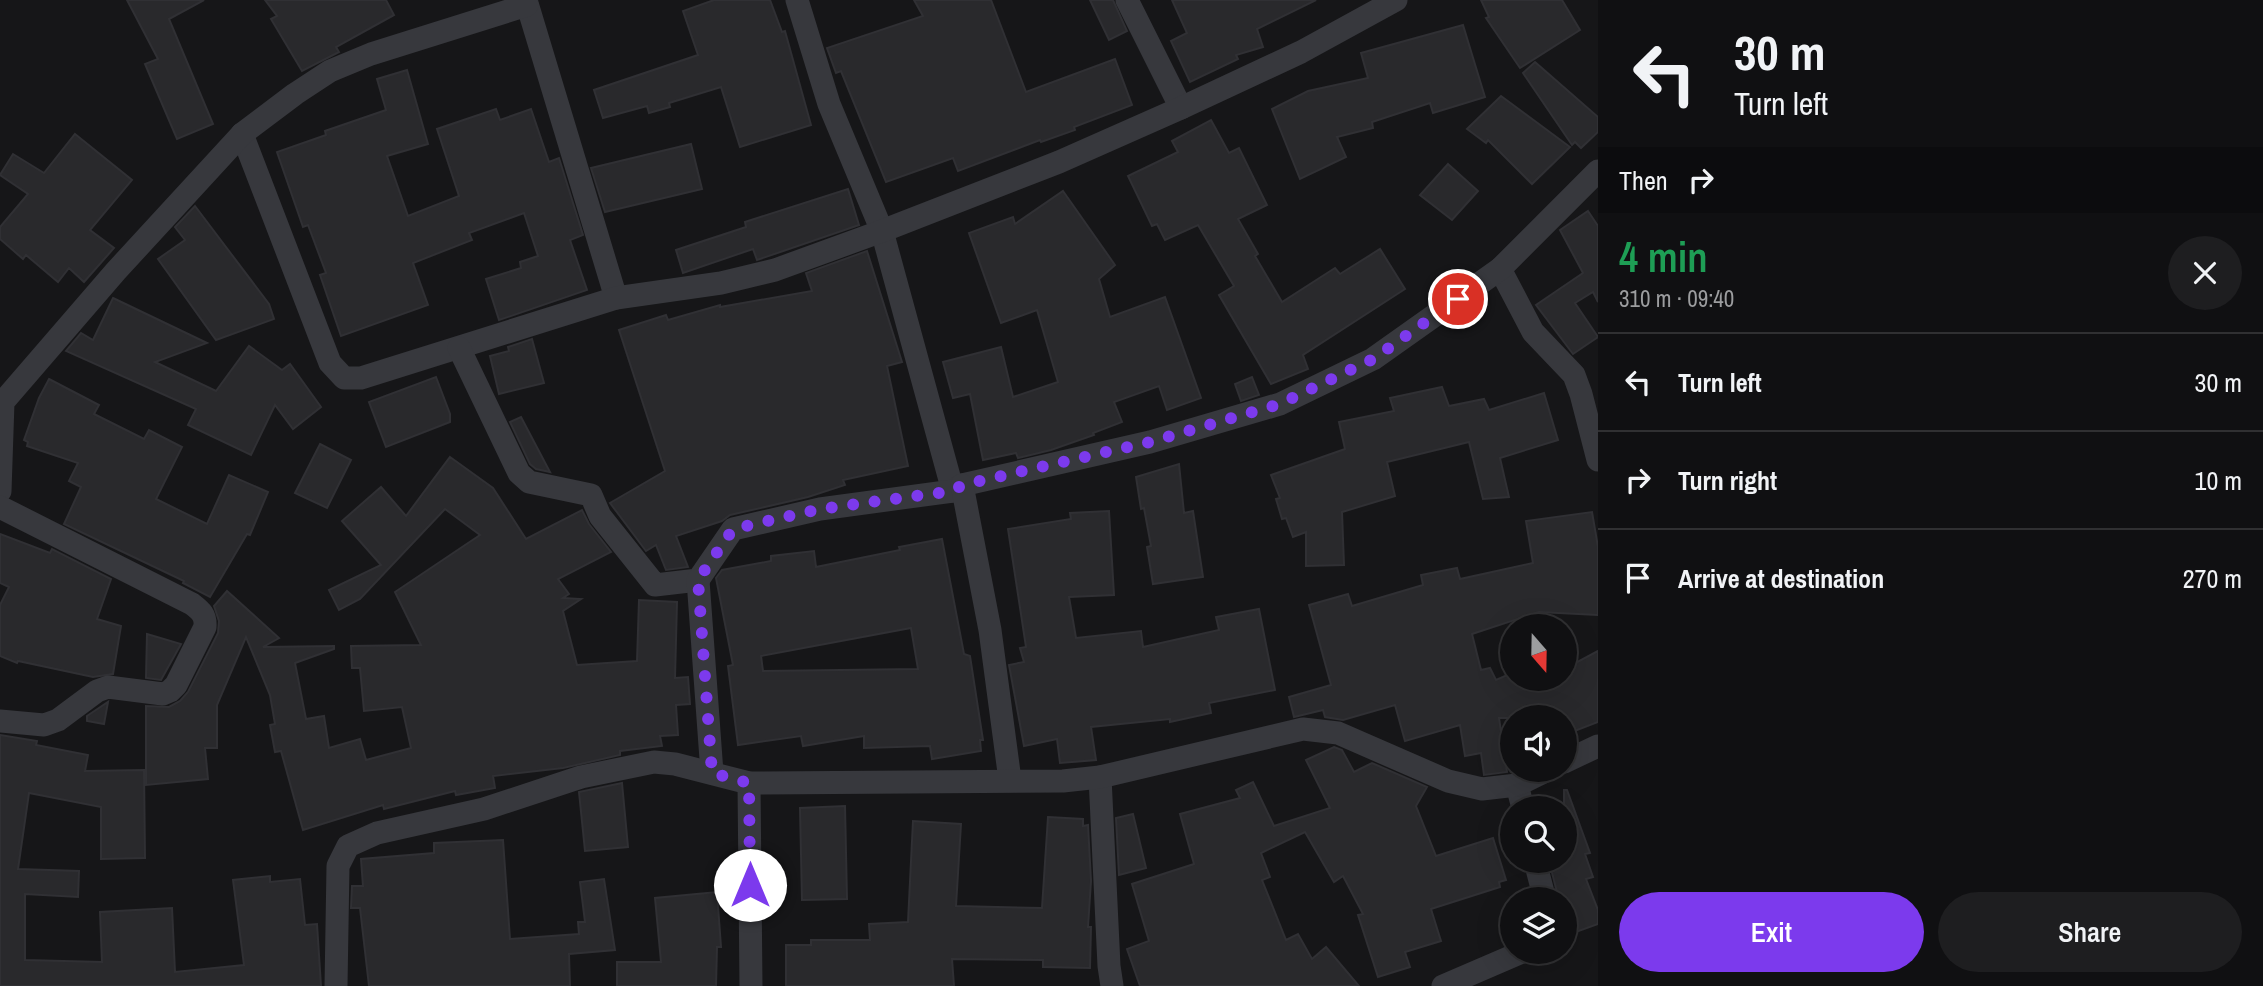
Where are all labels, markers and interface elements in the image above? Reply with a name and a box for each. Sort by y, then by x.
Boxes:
text: 30 m [1734,19,1826,85]
icon: left [1619,28,1710,119]
text: Turn left [1734,82,1828,125]
icon: right [1682,161,1720,199]
text: Then [1619,163,1668,198]
text: 4 min [1619,229,1708,285]
button: close [2168,236,2242,310]
pin [1428,269,1488,329]
icon: arrive [1439,280,1477,318]
text: 310 m · 09:40 [1619,283,1734,314]
icon: left [1619,363,1657,401]
text: Turn left [1678,365,1762,400]
text: 30 m [2195,365,2242,400]
icon: right [1619,461,1657,499]
text: Turn right [1678,463,1777,498]
text: 10 m [2195,463,2242,498]
icon: arrive [1619,559,1657,597]
text: Arrive at destination [1678,561,1884,596]
text: 270 m [2183,561,2242,596]
north arrow [1500,614,1577,691]
map controls [1500,614,1577,964]
button: sound [1500,705,1577,782]
button: search [1500,796,1577,873]
position arrow [713,848,787,922]
button: layers [1500,887,1577,964]
button: Exit [1619,892,1924,972]
button: Share [1938,892,2242,972]

